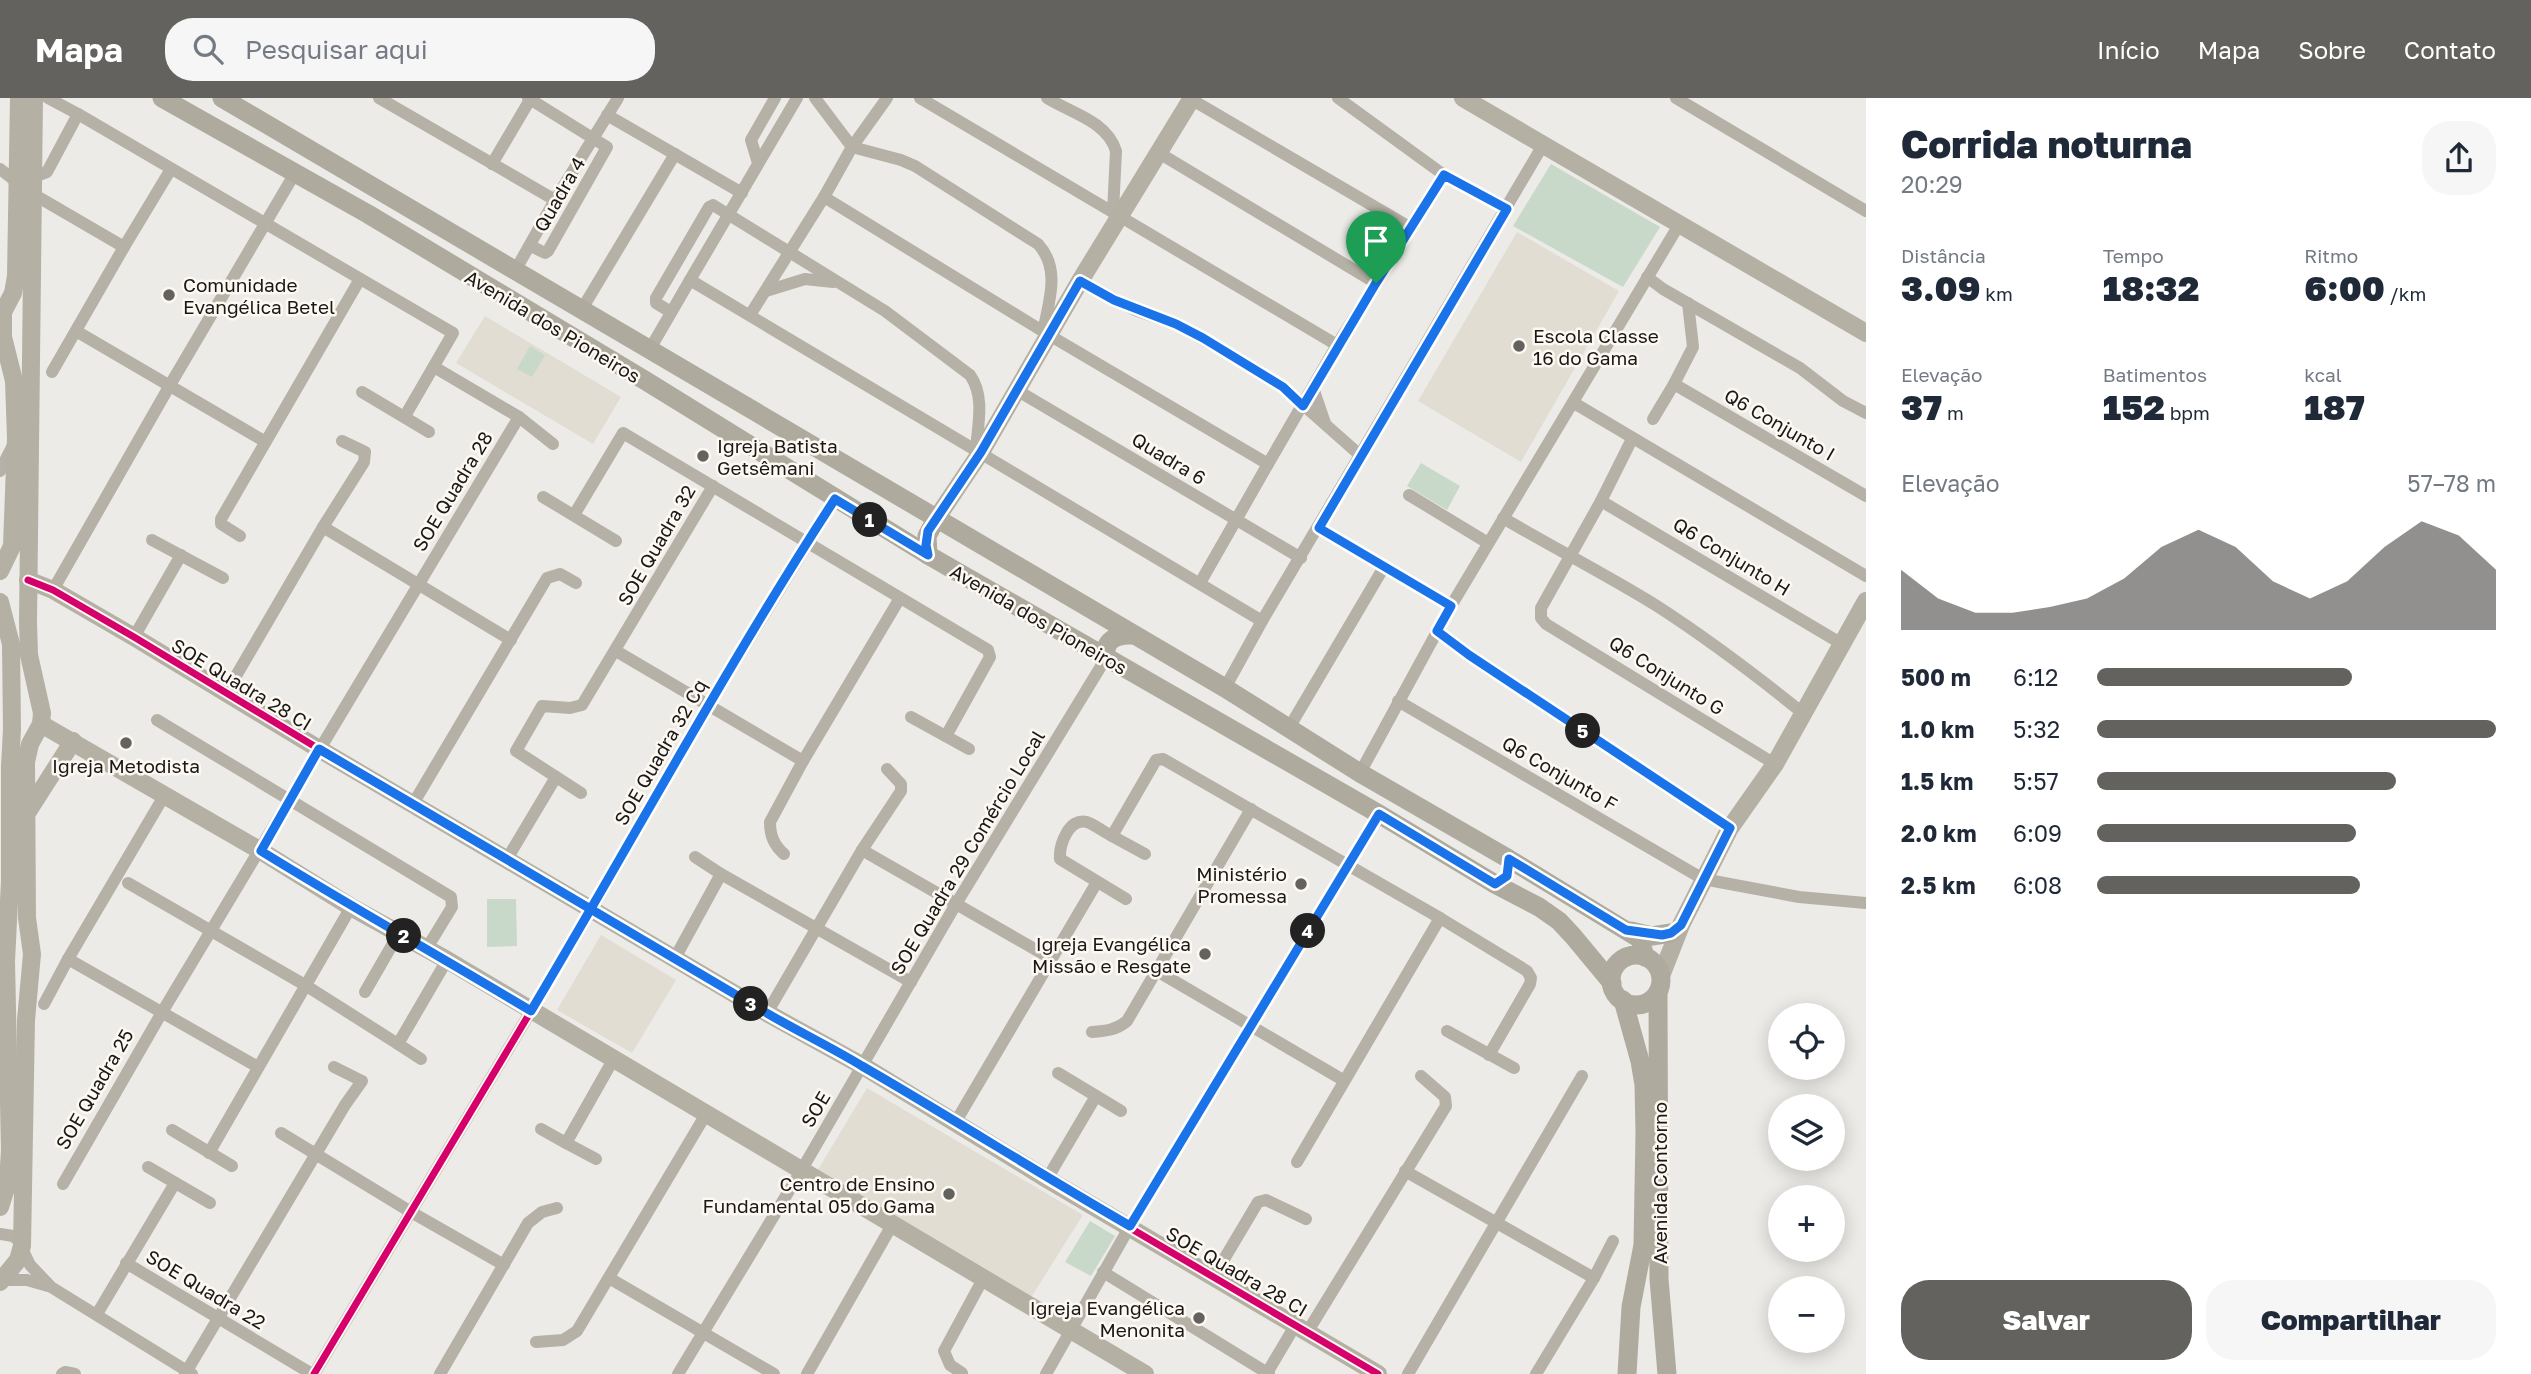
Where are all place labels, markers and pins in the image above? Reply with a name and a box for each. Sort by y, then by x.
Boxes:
pin [1346,211,1406,283]
place label: Comunidade Evangélica Betel [183,273,335,318]
marker: Comunidade Evangélica Betel [161,287,177,303]
place label: Escola Classe 16 do Gama [1533,324,1659,369]
marker: Escola Classe 16 do Gama [1511,338,1527,354]
place label: Igreja Batista Getsêmani [717,434,838,479]
marker: Igreja Batista Getsêmani [695,448,711,464]
pin: 1 [852,502,888,538]
pin: 5 [1566,714,1600,748]
marker: Igreja Metodista [118,735,134,751]
place label: Igreja Metodista [52,754,200,777]
place label: Ministério Promessa [1196,862,1287,907]
marker: Ministério Promessa [1293,876,1309,892]
pin: 4 [1290,914,1326,948]
pin: 2 [386,918,422,954]
place label: Igreja Evangélica Missão e Resgate [1032,932,1191,977]
marker: Igreja Evangélica Missão e Resgate [1197,946,1213,962]
pin: 3 [734,986,768,1021]
place label: Centro de Ensino Fundamental 05 do Gama [703,1172,935,1217]
marker: Centro de Ensino Fundamental 05 do Gama [941,1186,957,1202]
place label: Igreja Evangélica Menonita [1030,1296,1185,1341]
marker: Igreja Evangélica Menonita [1191,1310,1207,1326]

